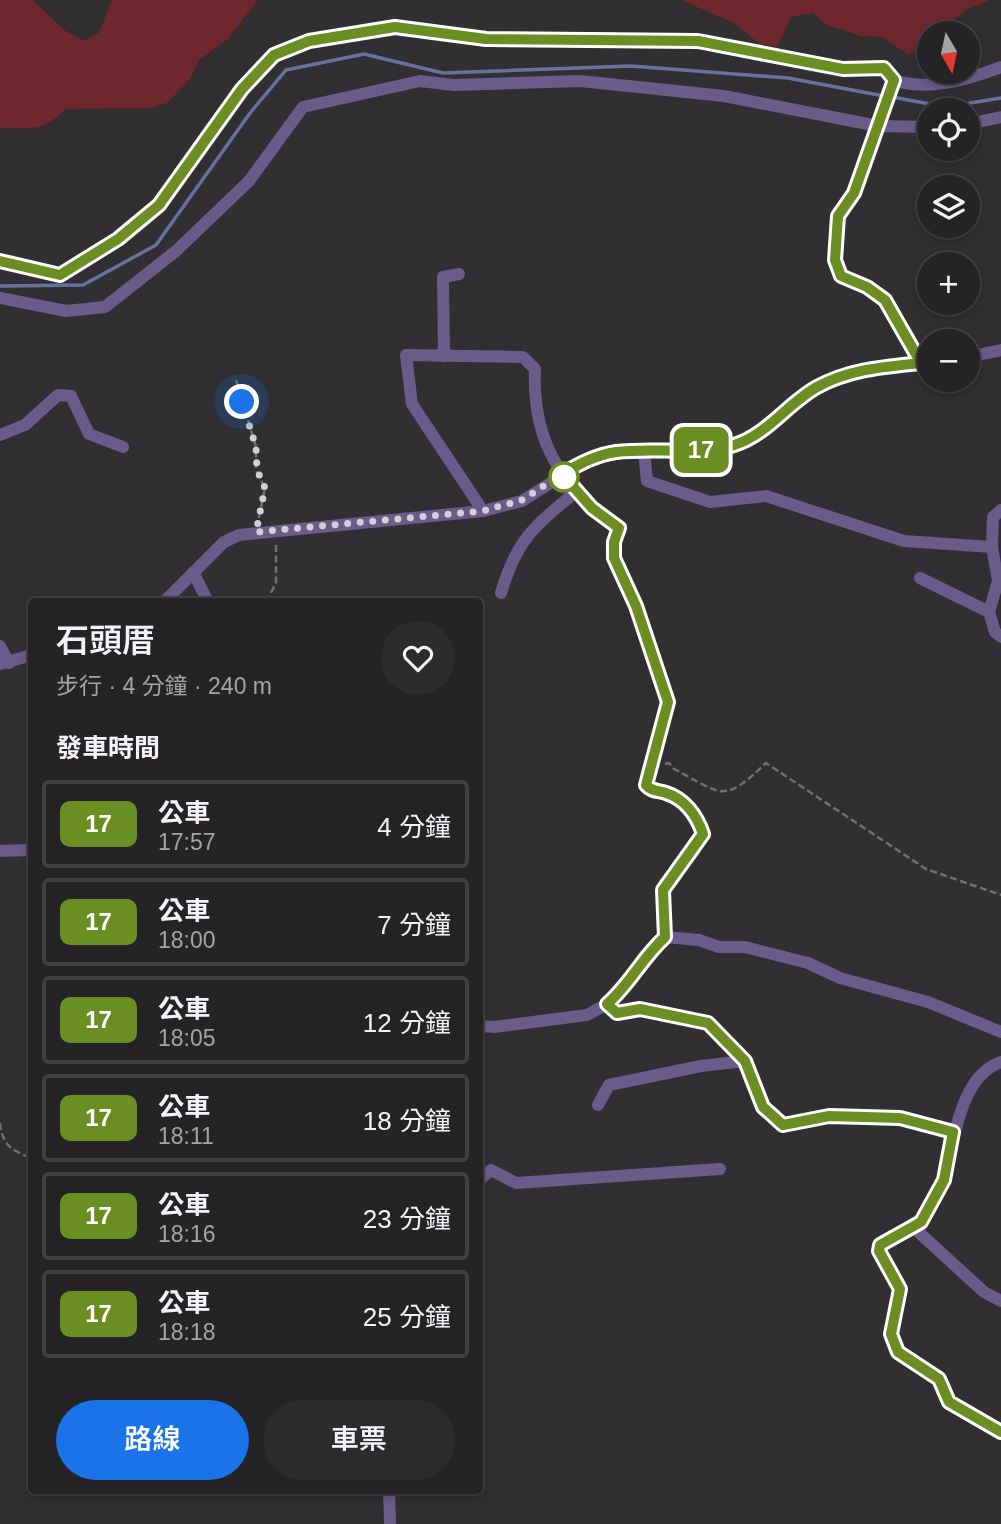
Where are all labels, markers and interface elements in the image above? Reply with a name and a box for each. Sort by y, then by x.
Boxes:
north arrow [917,21,980,84]
map controls [917,21,980,392]
button: locate [917,98,980,161]
button: layers [917,175,980,238]
button: + [917,252,980,315]
button: − [917,329,980,392]
your location [224,384,259,419]
line badge: 17 [670,427,732,473]
text: 17 [688,436,714,463]
unlabelled marker [549,462,579,492]
button: heart [381,621,455,695]
text: 石頭厝 [56,622,155,659]
text: 步行 · 4 分鐘 · 240 m [56,673,272,699]
text: 發車時間 [56,733,160,763]
text: 公車 [158,798,210,828]
text: 17 [85,810,112,837]
text: 4 分鐘 [377,812,451,842]
text: 17:57 [158,829,216,855]
text: 公車 [158,896,210,926]
text: 17 [85,908,112,935]
text: 7 分鐘 [377,910,451,940]
text: 18:00 [158,927,216,953]
text: 公車 [158,994,210,1024]
text: 17 [85,1006,112,1033]
text: 12 分鐘 [363,1008,451,1038]
text: 18:05 [158,1025,216,1051]
text: 公車 [158,1092,210,1122]
text: 17 [85,1104,112,1131]
text: 18 分鐘 [363,1106,451,1136]
text: 18:11 [158,1123,214,1149]
text: 公車 [158,1190,210,1220]
text: 17 [85,1202,112,1229]
text: 23 分鐘 [363,1204,451,1234]
text: 18:16 [158,1221,216,1247]
text: 公車 [158,1288,210,1318]
text: 17 [85,1300,112,1327]
text: 25 分鐘 [363,1302,451,1332]
text: 18:18 [158,1319,216,1345]
button: 路線 [56,1400,249,1480]
button: 車票 [263,1400,455,1480]

